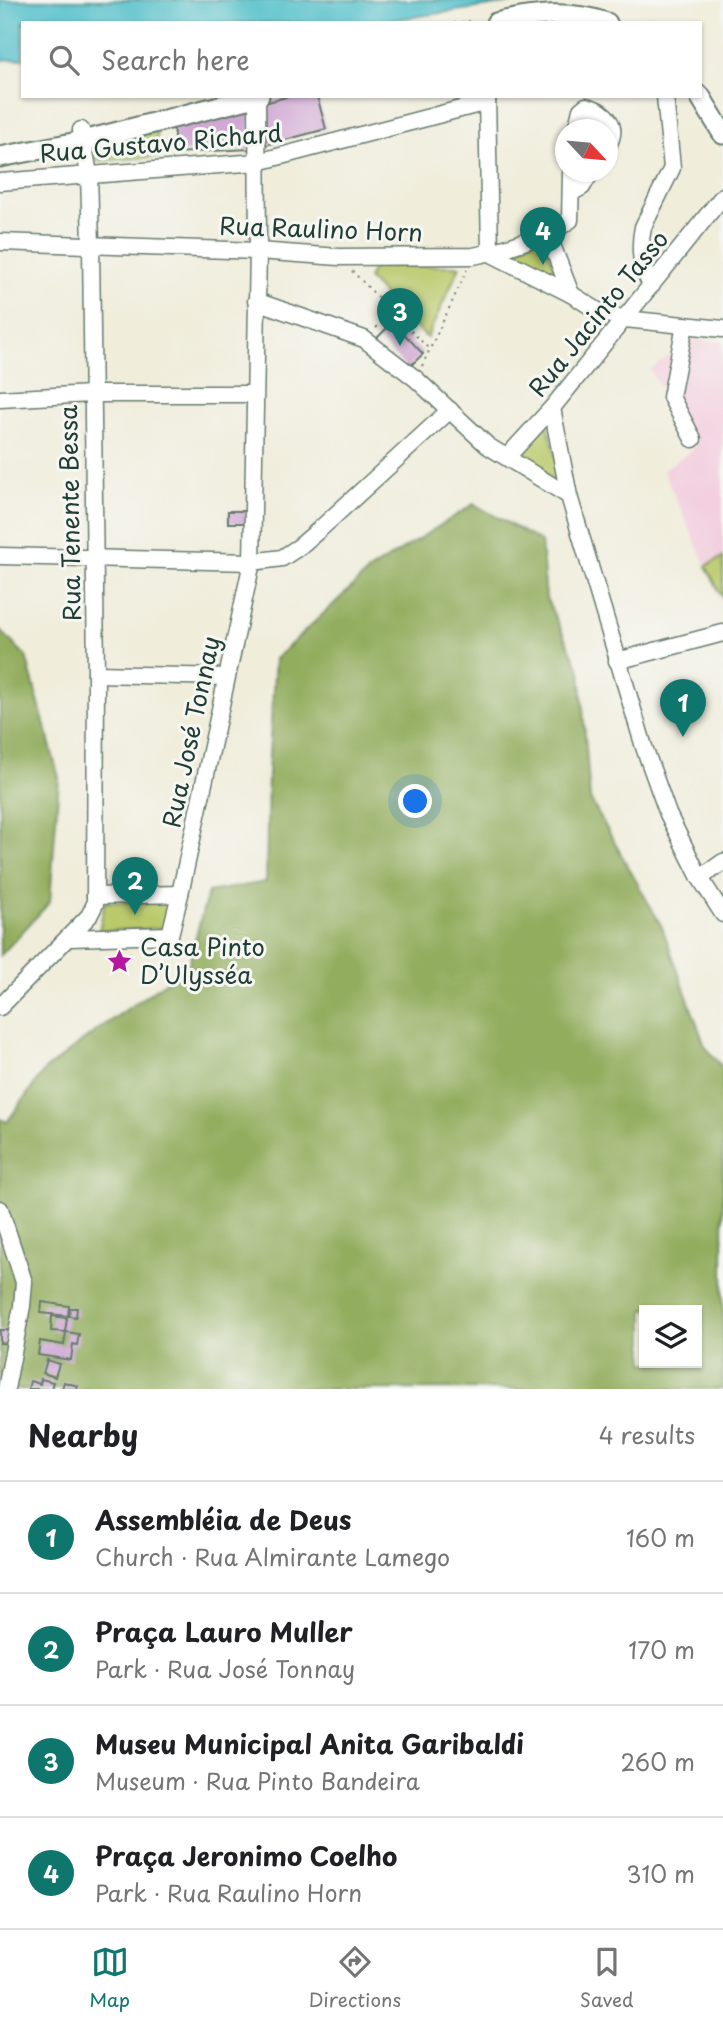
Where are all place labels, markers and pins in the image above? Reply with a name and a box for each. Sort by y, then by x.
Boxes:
pin: 4 [520,207,566,265]
pin: 3 [377,288,423,346]
pin: 1 [660,679,706,737]
pin: 2 [112,857,158,915]
place label: Casa Pinto D’Ulysséa [140,928,265,992]
place icon: Casa Pinto D’Ulysséa [106,948,134,976]

